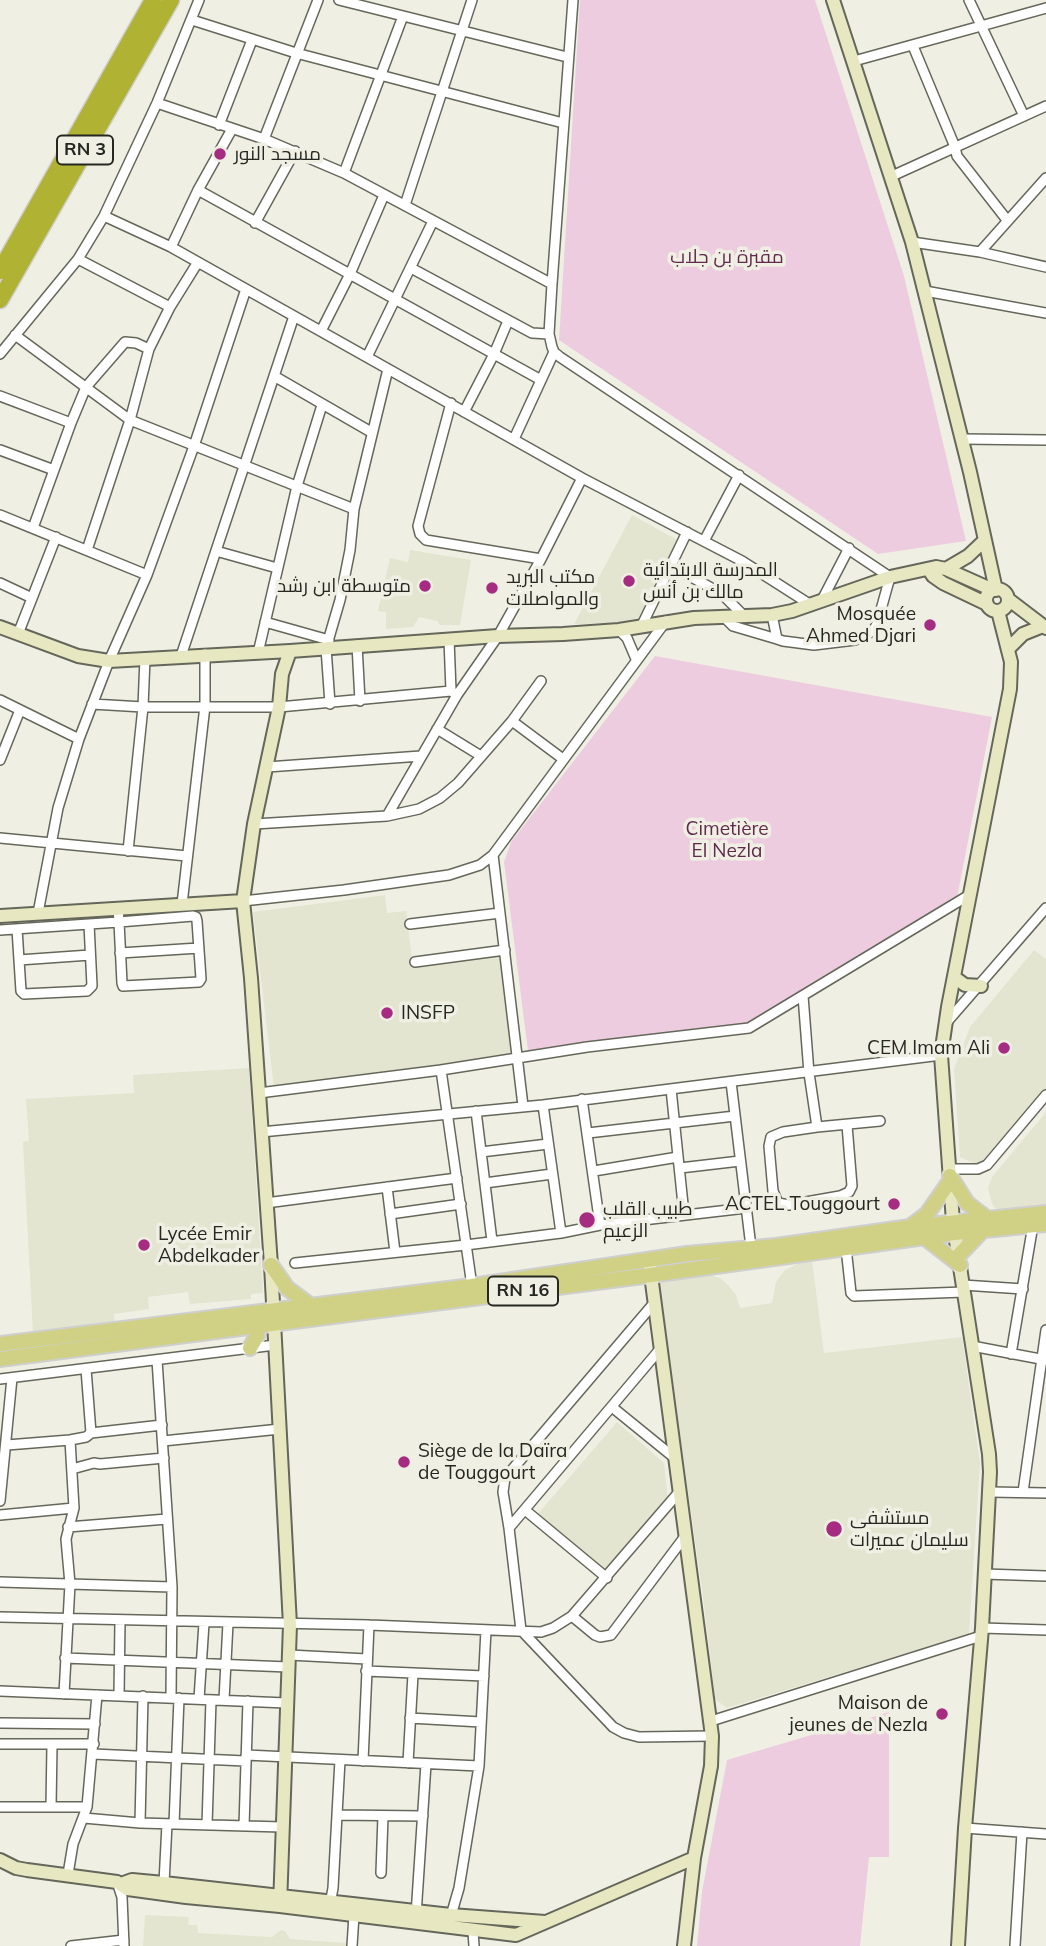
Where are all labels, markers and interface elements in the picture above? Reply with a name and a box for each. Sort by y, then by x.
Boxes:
road number: RN 3 [57,135,113,164]
place label: مسجد النور [234,143,321,165]
marker: مسجد النور [212,146,228,162]
park label: مقبرة بن جلاب [670,246,784,268]
place label: المدرسة الابتدائية مالك بن أنس [643,559,778,603]
place label: مكتب البريد والمواصلات [506,566,599,610]
marker: المدرسة الابتدائية مالك بن أنس [621,573,637,589]
place label: متوسطة ابن رشد [277,575,411,597]
marker: متوسطة ابن رشد [417,578,433,594]
marker: مكتب البريد والمواصلات [484,580,500,596]
place label: Mosquée Ahmed Djari [806,603,916,647]
marker: Mosquée Ahmed Djari [922,617,938,633]
park label: Cimetière El Nezla [685,818,769,862]
place label: INSFP [401,1002,455,1024]
marker: INSFP [379,1005,395,1021]
place label: CEM Imam Ali [867,1037,990,1059]
marker: CEM Imam Ali [996,1040,1012,1056]
place label: ACTEL Touggourt [725,1193,880,1215]
marker: ACTEL Touggourt [886,1196,902,1212]
place label: طبيب القلب الزعيم [603,1198,693,1242]
marker: طبيب القلب الزعيم [577,1210,597,1230]
place label: Lycée Emir Abdelkader [158,1223,259,1267]
marker: Lycée Emir Abdelkader [136,1237,152,1253]
road number: RN 16 [488,1276,558,1306]
place label: Siège de la Daïra de Touggourt [418,1440,567,1484]
marker: Siège de la Daïra de Touggourt [396,1454,412,1470]
place label: مستشفى سليمان عميرات [850,1507,969,1551]
marker: مستشفى سليمان عميرات [824,1519,844,1539]
place label: Maison de jeunes de Nezla [789,1692,928,1736]
marker: Maison de jeunes de Nezla [934,1706,950,1722]

